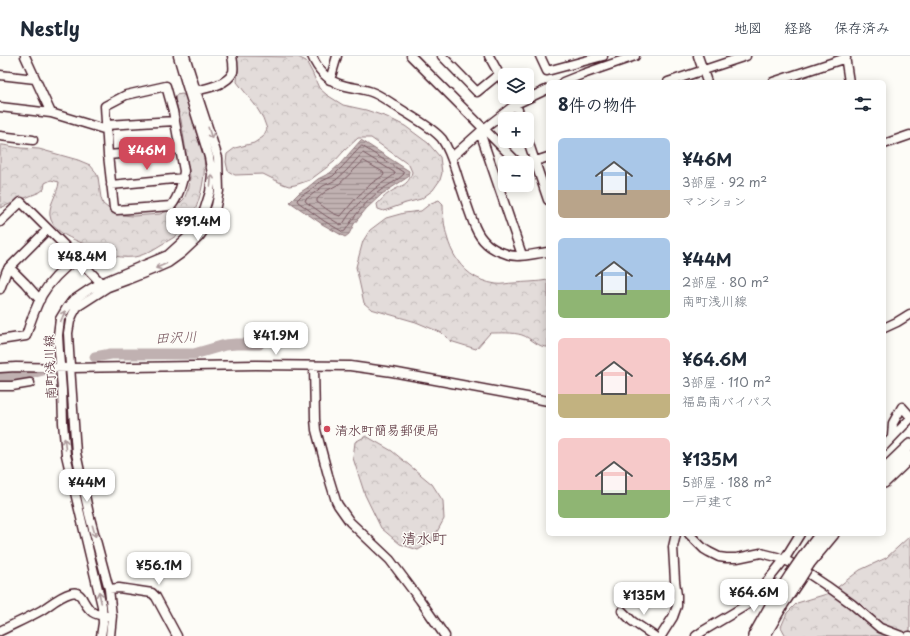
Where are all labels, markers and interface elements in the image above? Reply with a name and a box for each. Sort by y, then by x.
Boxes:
text: Nestly [20,14,80,42]
text: 地図 [734,17,762,38]
text: 経路 [784,17,812,38]
text: 保存済み [834,17,890,38]
map controls [498,68,534,192]
button: layers [498,68,534,104]
text: 8件の物件 [558,91,637,117]
icon: filters [852,93,874,115]
button: + [498,112,534,148]
one-way arrow [206,127,214,139]
pin: ¥46M [123,137,171,171]
text: ¥46M [128,140,166,159]
text: ¥46M [682,146,732,172]
icon: home [590,154,638,202]
button: − [498,156,534,192]
text: 3部屋 · 92 m² [682,172,767,191]
one-way arrow [207,174,215,187]
text: マンション [682,191,746,210]
pin: ¥91.4M [165,208,231,242]
text: ¥91.4M [175,211,221,230]
pin: ¥48.4M [49,243,115,277]
text: ¥48.4M [57,246,107,265]
text: ¥44M [682,246,732,272]
icon: home [590,254,638,302]
one-way arrow [155,263,167,270]
text: 2部屋 · 80 m² [682,272,769,291]
text: 南町浅川線 [682,291,747,310]
one-way arrow [59,310,67,322]
pin: ¥41.9M [243,322,309,356]
water label: 田沢川 [154,325,198,349]
text: ¥41.9M [253,325,299,344]
street label: 南町浅川線 [38,333,60,400]
text: ¥64.6M [682,346,747,372]
icon: home [590,354,638,402]
text: 3部屋 · 110 m² [682,372,771,391]
text: 福島南バイパス [682,391,773,410]
place label: 清水町簡易郵便局 [335,420,439,439]
marker: 清水町簡易郵便局 [322,424,332,434]
one-way arrow [61,437,69,450]
text: ¥135M [682,446,738,472]
icon: home [590,454,638,502]
pin: ¥44M [63,469,111,503]
text: ¥44M [68,472,106,491]
text: 5部屋 · 188 m² [682,472,772,491]
text: 一戸建て [682,491,734,510]
one-way arrow [91,524,98,537]
district label: 清水町 [401,526,447,549]
pin: ¥56.1M [126,552,192,586]
text: ¥56.1M [136,555,182,574]
pin: ¥64.6M [721,579,787,613]
pin: ¥135M [616,582,672,616]
text: ¥64.6M [729,582,779,601]
text: ¥135M [623,585,665,604]
one-way arrow [96,591,104,604]

